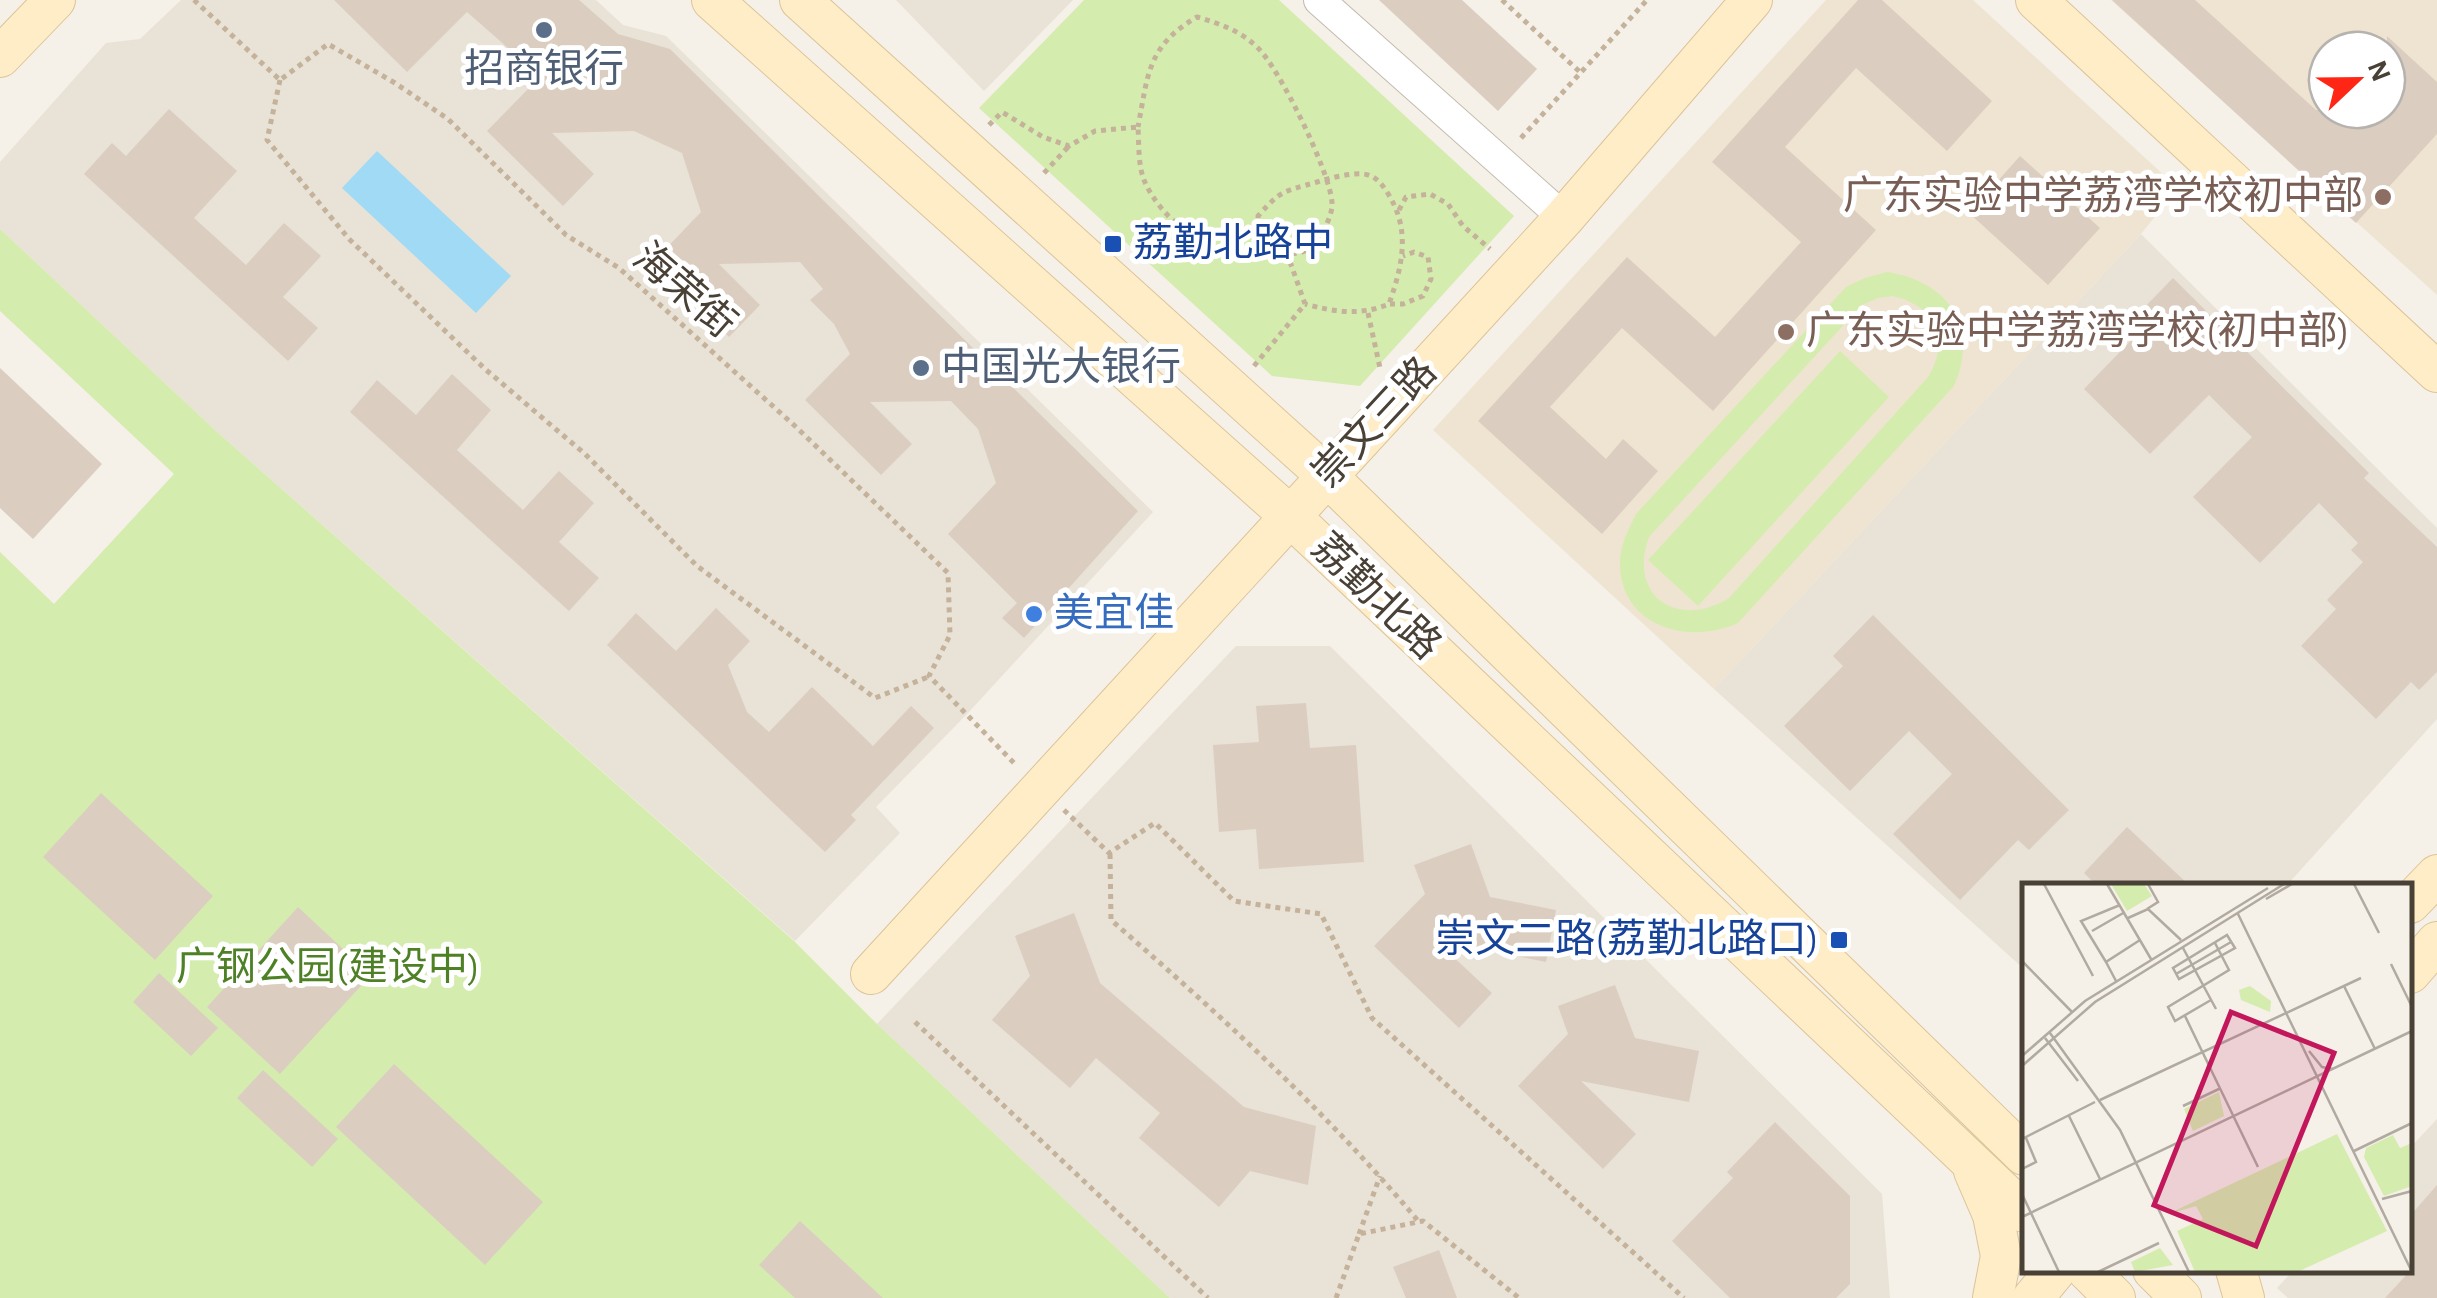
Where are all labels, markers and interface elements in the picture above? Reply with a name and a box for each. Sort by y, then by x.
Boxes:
marker: 招商银行 [533,19,555,41]
north arrow [2307,30,2407,130]
place label: 招商银行 [464,48,624,90]
text: N [2362,57,2395,86]
place label: 广东实验中学荔湾学校初中部 [1843,174,2363,217]
marker: 广东实验中学荔湾学校初中部 [2372,186,2394,208]
place label: 荔勤北路中 [1133,222,1333,264]
marker: 荔勤北路中 [1102,233,1124,255]
street label: 海荣街 [626,235,744,345]
place label: 广东实验中学荔湾学校(初中部) [1806,309,2350,352]
marker: 广东实验中学荔湾学校(初中部) [1775,321,1797,343]
place label: 中国光大银行 [941,346,1181,388]
street label: 崇文三路 [1304,349,1444,495]
marker: 中国光大银行 [910,357,932,379]
street label: 荔勤北路 [1305,526,1449,667]
place label: 美宜佳 [1054,592,1174,634]
marker: 美宜佳 [1023,603,1045,625]
inset map [2022,883,2412,1273]
place label: 崇文二路(荔勤北路口) [1435,917,1819,960]
marker: 崇文二路(荔勤北路口) [1828,929,1850,951]
park label: 广钢公园(建设中) [176,946,480,988]

